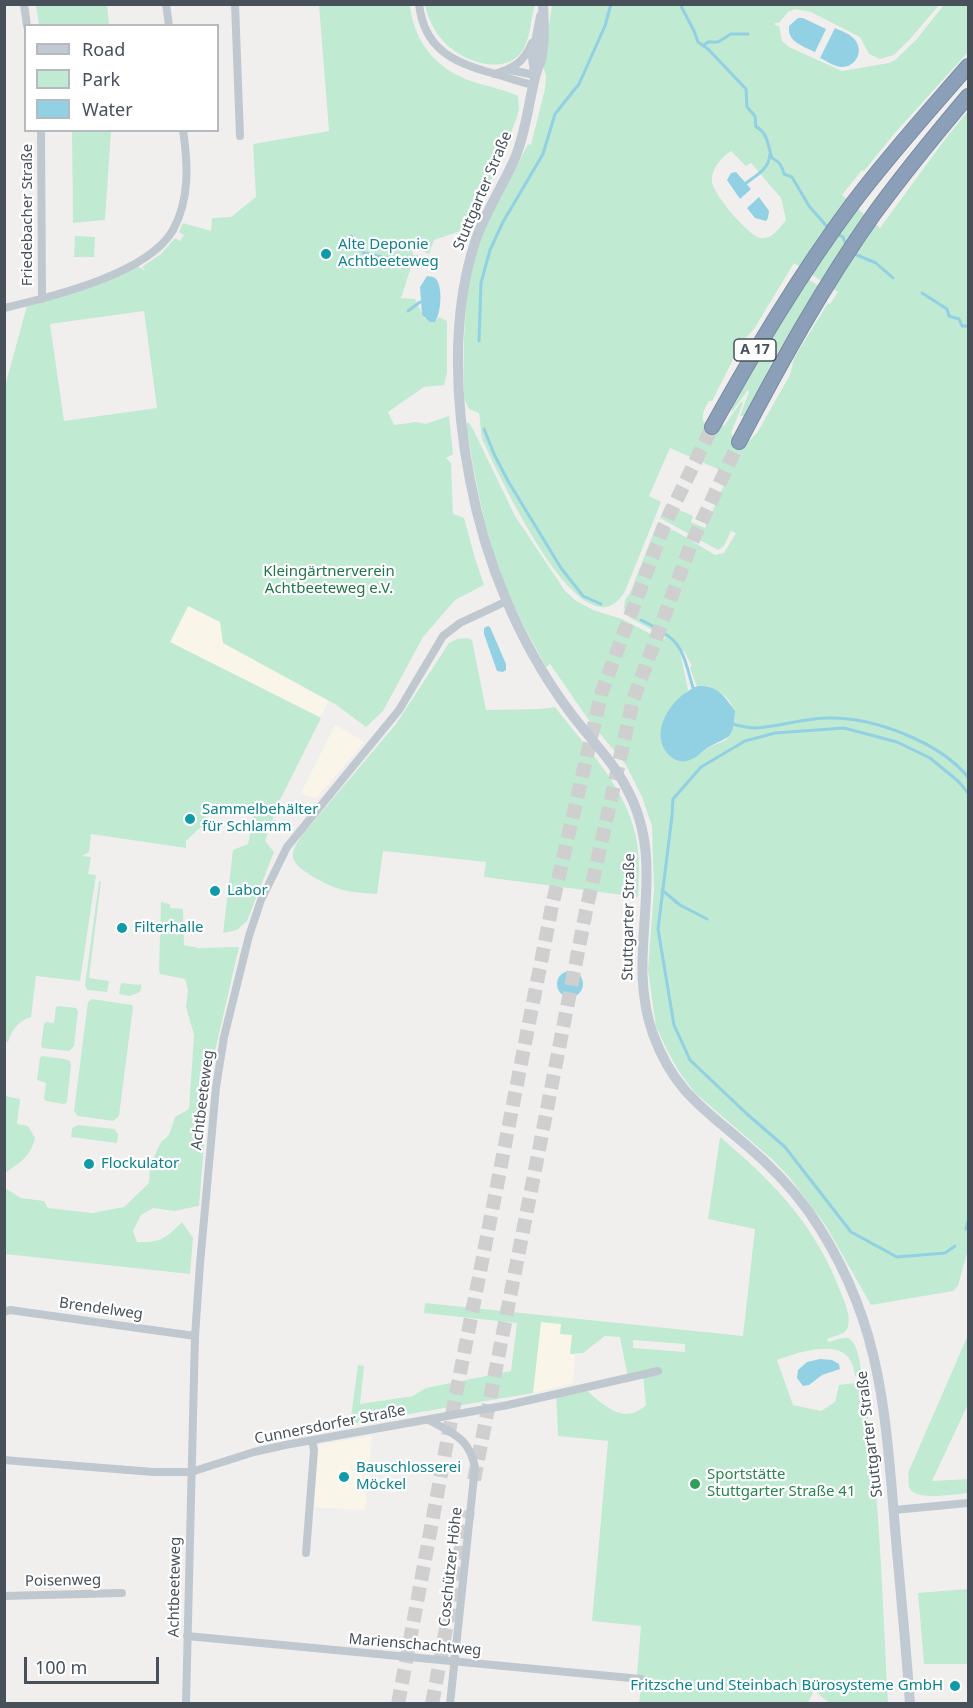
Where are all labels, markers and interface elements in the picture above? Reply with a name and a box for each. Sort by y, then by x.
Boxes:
legend [24,24,219,132]
text: Road [82,37,125,61]
text: Park [82,67,120,91]
text: Water [82,97,133,121]
street label: Stuttgarter Straße [450,129,516,253]
street label: Friedebacher Straße [19,144,37,286]
place label: Alte Deponie Achtbeeteweg [338,236,439,271]
marker: Alte Deponie Achtbeeteweg [319,247,333,261]
road number: A 17 [734,339,776,361]
park label: Kleingärtnerverein Achtbeeteweg e.V. [263,563,395,598]
place label: Sammelbehälter für Schlamm [202,801,318,836]
marker: Sammelbehälter für Schlamm [183,812,197,826]
street label: Stuttgarter Straße [619,853,639,981]
place label: Labor [227,882,268,900]
marker: Labor [208,884,222,898]
place label: Filterhalle [134,919,203,937]
marker: Filterhalle [115,921,129,935]
street label: Achtbeeteweg [188,1049,218,1151]
place label: Flockulator [101,1155,179,1173]
marker: Flockulator [82,1157,96,1171]
street label: Brendelweg [58,1294,144,1324]
street label: Stuttgarter Straße [853,1370,887,1498]
street label: Cunnersdorfer Straße [253,1402,407,1448]
place label: Bauschlosserei Möckel [356,1459,461,1494]
place label: Sportstätte Stuttgarter Straße 41 [707,1466,855,1501]
marker: Bauschlosserei Möckel [337,1470,351,1484]
marker: Sportstätte Stuttgarter Straße 41 [688,1477,702,1491]
street label: Coschützer Höhe [436,1506,466,1628]
street label: Achtbeeteweg [165,1537,185,1637]
street label: Poisenweg [25,1571,101,1591]
street label: Marienschachtweg [348,1630,482,1660]
scale bar [27,1645,162,1683]
text: 100 m [35,1655,87,1679]
place label: Fritzsche und Steinbach Bürosysteme GmbH [630,1677,943,1695]
marker: Fritzsche und Steinbach Bürosysteme GmbH [948,1679,962,1693]

